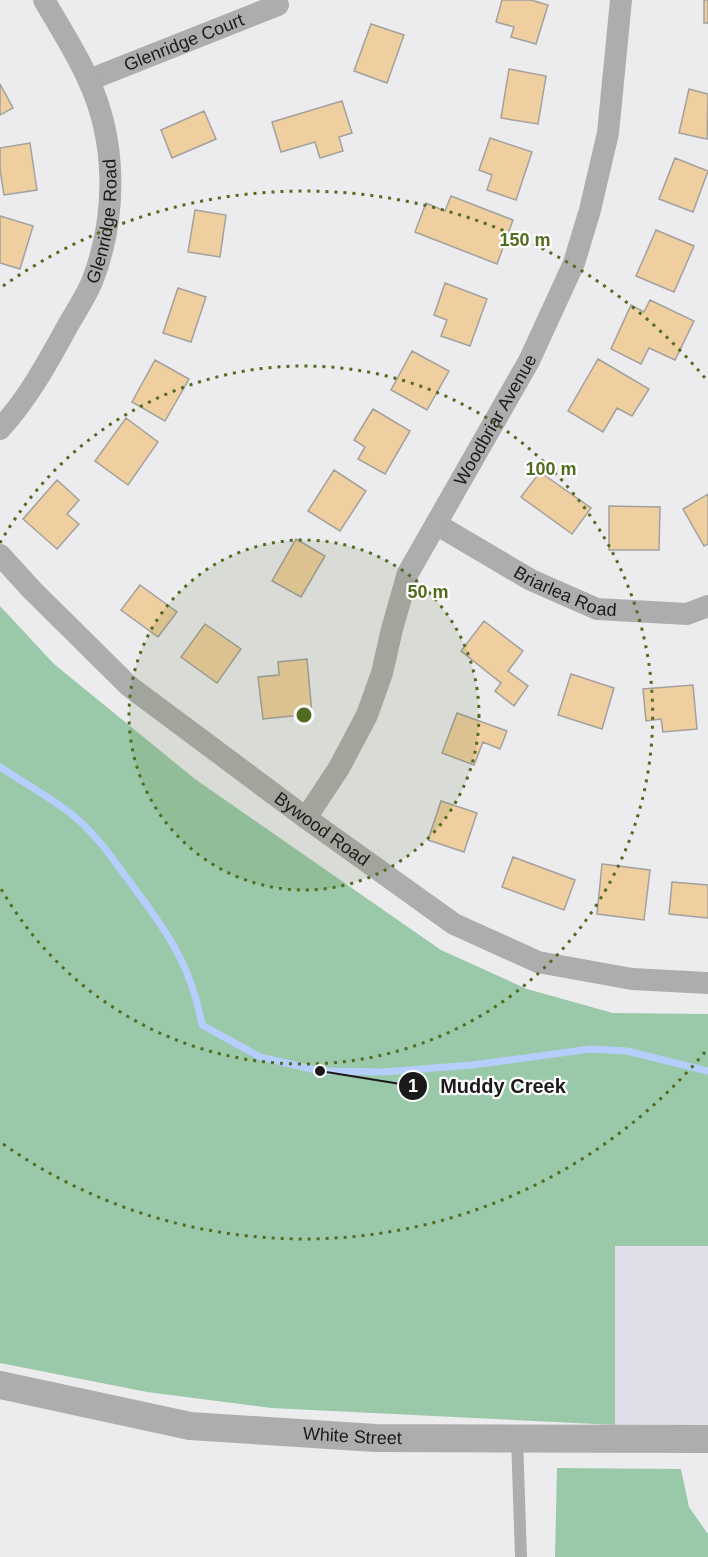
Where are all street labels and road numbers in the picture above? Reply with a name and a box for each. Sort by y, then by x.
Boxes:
street label: Glenridge Court [121,10,247,75]
street label: Glenridge Road [82,158,120,286]
street label: Woodbriar Avenue [450,352,541,489]
street label: Briarlea Road [510,562,617,620]
street label: Bywood Road [271,788,373,870]
street label: White Street [302,1423,402,1448]

